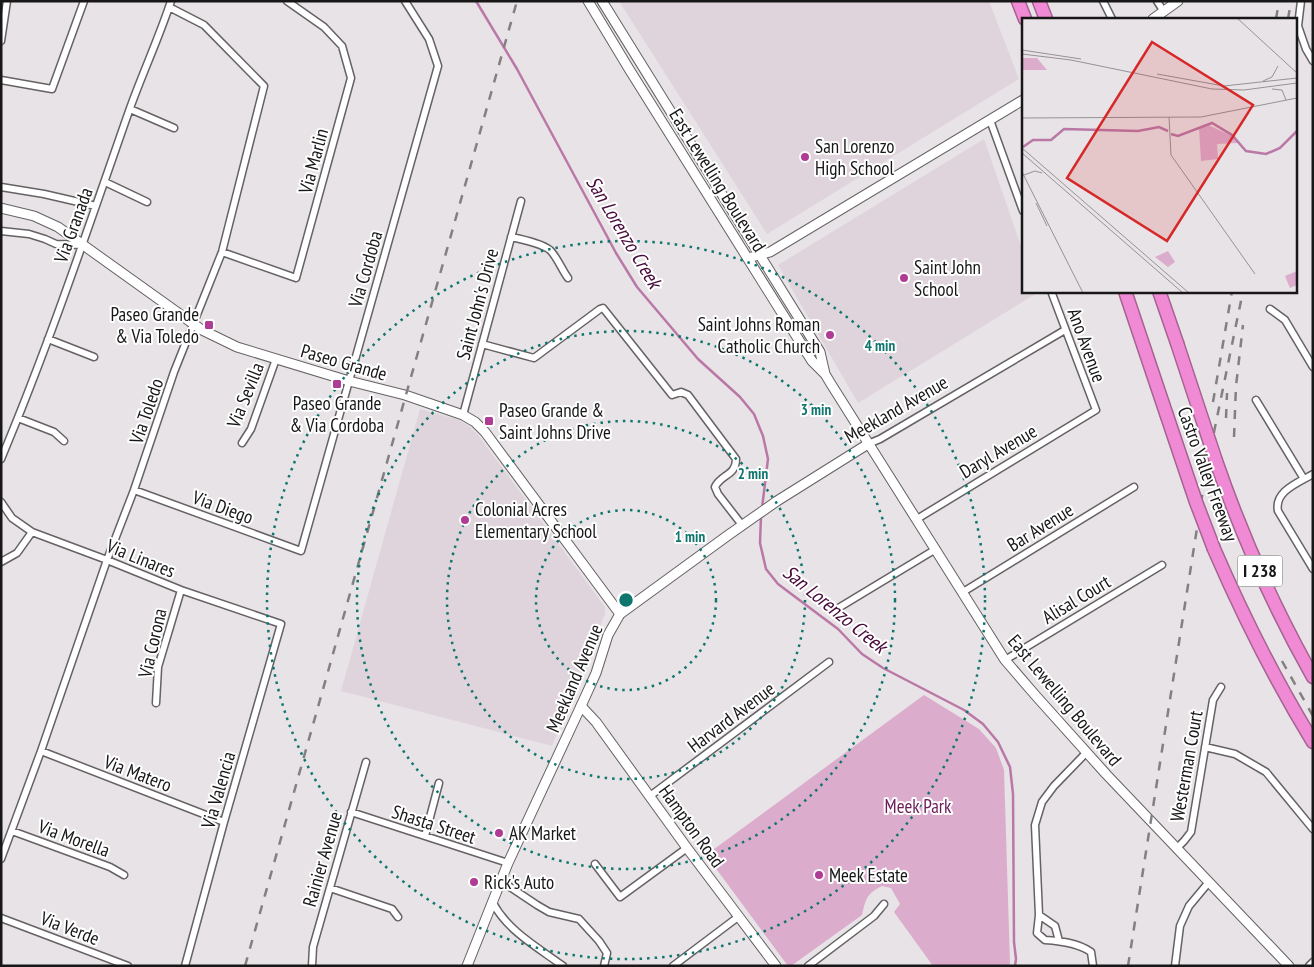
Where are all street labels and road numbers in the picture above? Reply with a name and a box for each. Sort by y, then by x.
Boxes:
street label: East Lewelling Boulevard [664,104,772,256]
street label: Via Marlin [293,126,333,197]
street label: Via Granada [48,184,98,267]
street label: Via Cordoba [342,228,387,311]
street label: Saint John's Drive [451,246,503,362]
street label: Ano Avenue [1063,305,1112,385]
street label: Paseo Grande [298,338,390,386]
street label: Via Sevilla [221,359,269,432]
street label: Meekland Avenue [840,370,952,448]
street label: Via Toledo [123,375,168,448]
street label: Castro Valley Freeway [1172,403,1244,545]
street label: Daryl Avenue [955,419,1041,483]
street label: Via Diego [188,485,257,529]
street label: Bar Avenue [1003,497,1078,557]
street label: Via Linares [102,533,179,583]
road number: I 238 [1238,556,1282,586]
street label: Alisal Court [1037,569,1115,629]
street label: Via Corona [132,606,172,681]
street label: Meekland Avenue [540,620,608,736]
street label: East Lewelling Boulevard [1003,629,1127,771]
street label: Harvard Avenue [683,676,779,758]
street label: Westerman Court [1164,708,1208,823]
street label: Via Matero [100,749,175,797]
street label: Via Valencia [195,749,240,832]
street label: Hampton Road [654,780,730,872]
street label: Shasta Street [389,799,480,849]
street label: Rainier Avenue [297,808,347,909]
street label: Via Morella [34,814,113,862]
street label: Via Verde [36,905,103,950]

